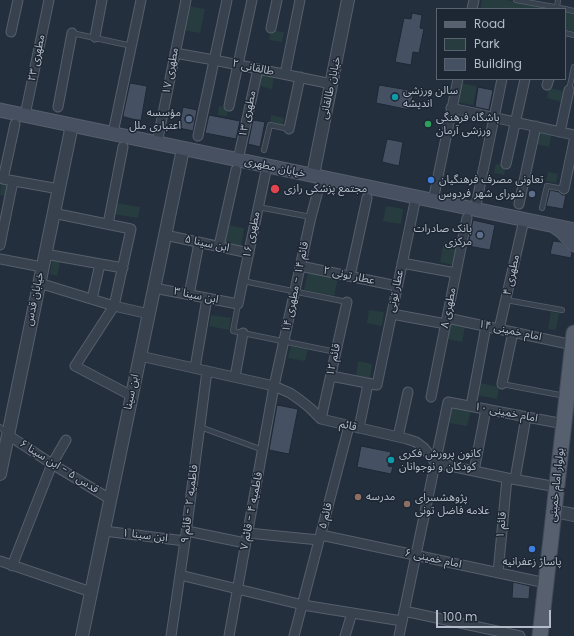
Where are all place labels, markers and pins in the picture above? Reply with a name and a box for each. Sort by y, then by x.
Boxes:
place label: سالن ورزشی اندیشه [403,84,458,110]
marker: سالن ورزشی اندیشه [390,92,400,102]
place label: مؤسسه اعتباری ملل [129,106,181,132]
place label: باشگاه فرهنگی ورزشی آرمان [436,111,500,137]
marker: مؤسسه اعتباری ملل [184,114,194,124]
marker: باشگاه فرهنگی ورزشی آرمان [423,119,433,129]
place label: تعاونی مصرف فرهنگیان [439,173,543,187]
marker: تعاونی مصرف فرهنگیان [426,175,436,185]
place label: مجتمع پزشکی رازی [284,182,367,196]
marker: مجتمع پزشکی رازی [269,183,281,195]
place label: شورای شهر فردوس [439,187,524,201]
marker: شورای شهر فردوس [527,189,537,199]
place label: بانک صادرات مرکزی [414,222,472,248]
marker: بانک صادرات مرکزی [475,230,485,240]
place label: کانون پرورش فکری کودکان و نوجوانان [399,447,481,473]
marker: کانون پرورش فکری کودکان و نوجوانان [386,455,396,465]
place label: مدرسه [366,490,395,504]
place label: پژوهشسرای علامه فاضل تونی [415,491,490,517]
marker: مدرسه [353,492,363,502]
marker: پژوهشسرای علامه فاضل تونی [402,499,412,509]
marker: پاساژ زعفرانیه [527,544,537,554]
place label: پاساژ زعفرانیه [502,555,562,569]

